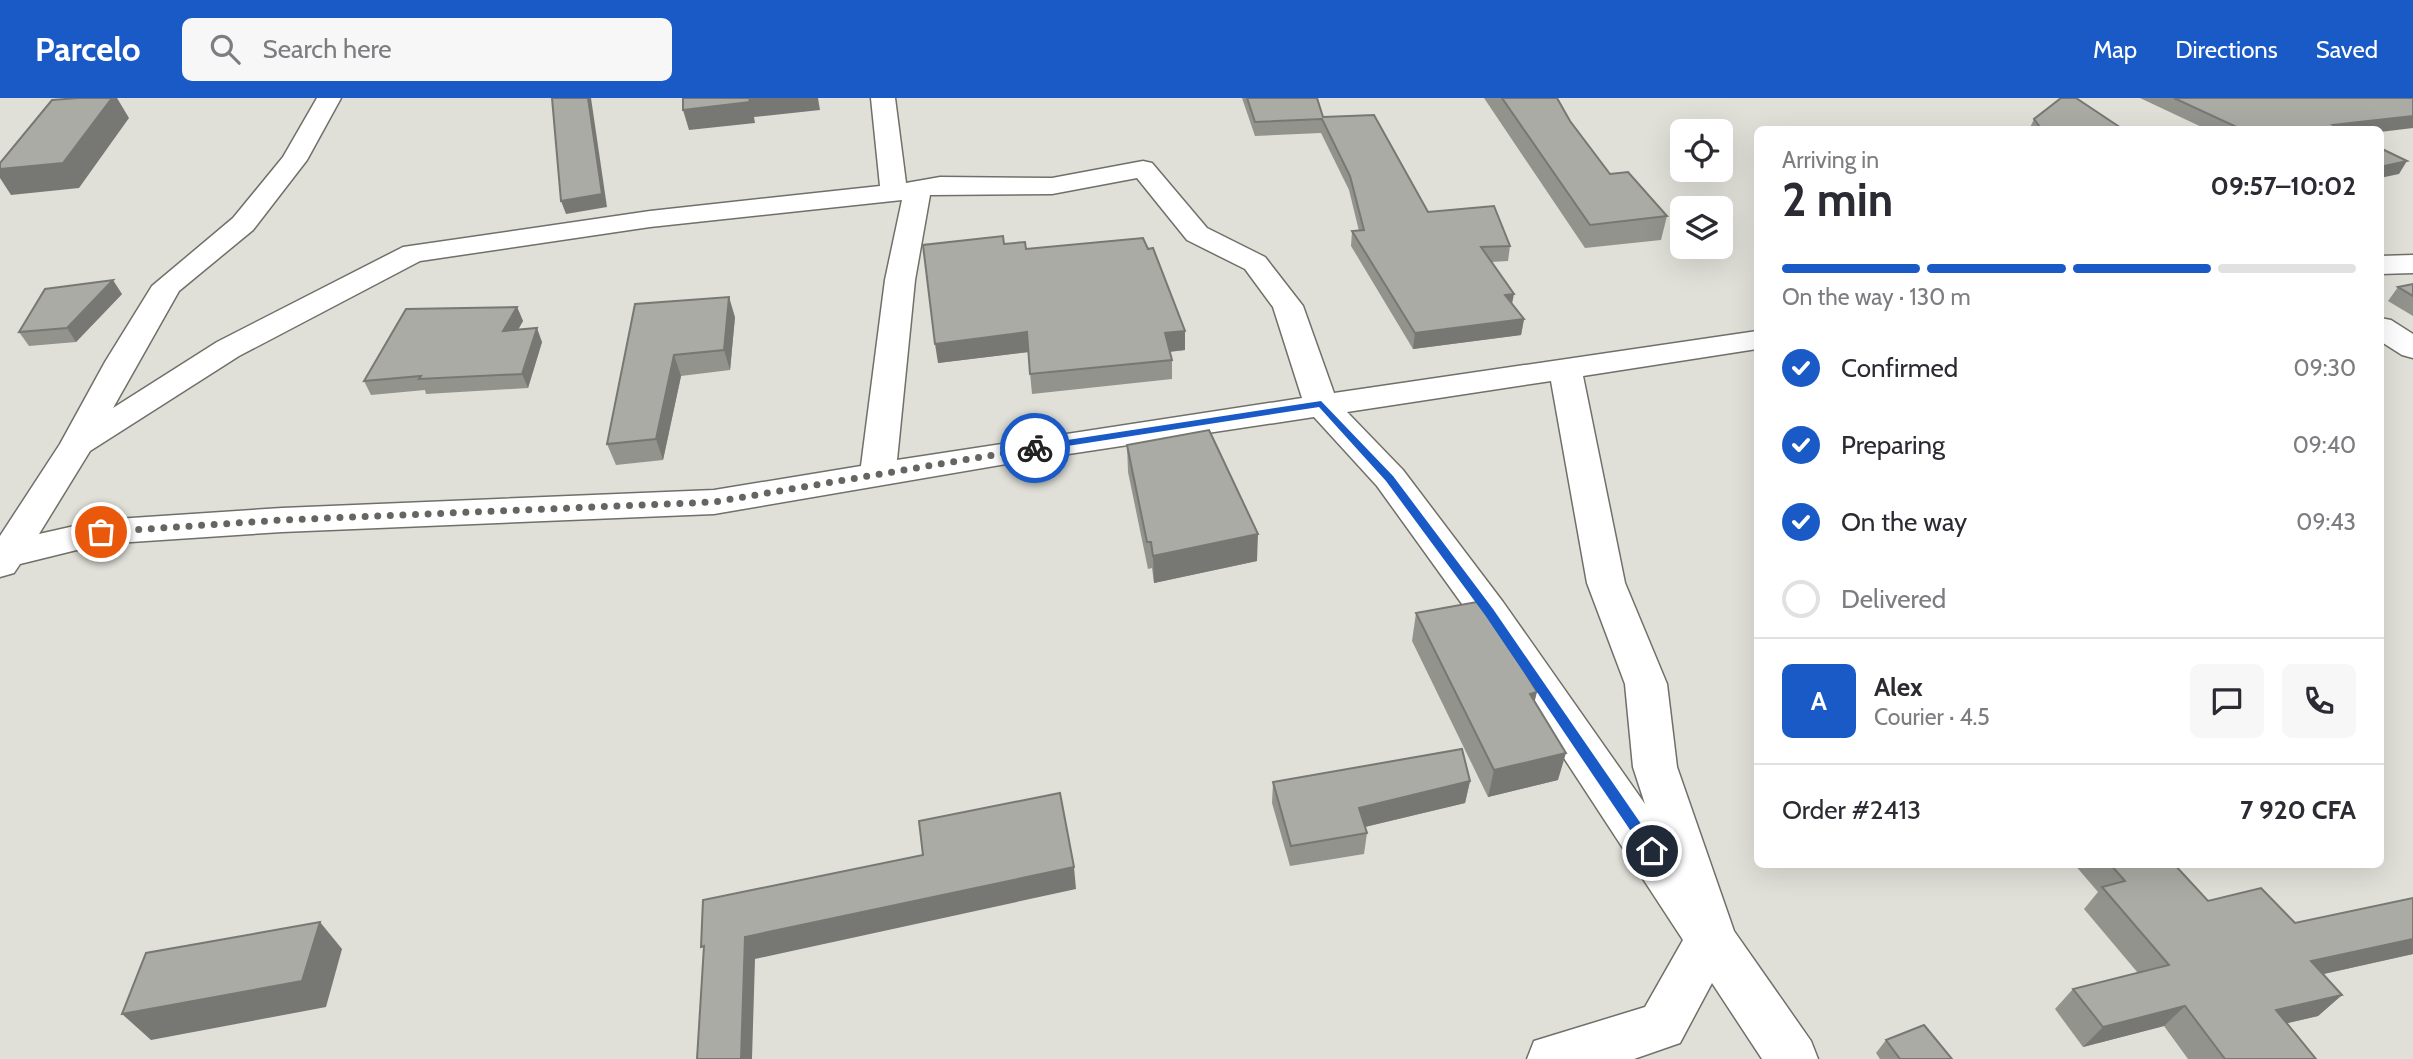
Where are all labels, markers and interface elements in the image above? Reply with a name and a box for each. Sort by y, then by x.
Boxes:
search box [182,18,672,81]
text: Parcelo [35,29,140,69]
icon: search [206,30,244,68]
text: Search here [262,33,392,65]
text: Map [2093,35,2137,64]
text: Directions [2175,35,2278,64]
text: Saved [2316,35,2378,64]
map controls [1670,119,1733,259]
button: locate [1670,119,1733,182]
text: Arriving in [1782,146,1879,174]
text: 09:57–10:02 [2211,170,2356,202]
text: 2 min [1782,172,1893,228]
button: layers [1670,196,1733,259]
text: On the way · 130 m [1782,283,1971,311]
icon: check [1782,349,1820,387]
text: Confirmed [1841,352,1958,384]
text: 09:30 [2294,354,2356,382]
courier [1000,413,1070,483]
icon: check [1782,426,1820,464]
icon: bike [1016,429,1054,467]
text: Preparing [1841,429,1945,461]
text: 09:40 [2293,431,2356,459]
pin [71,502,131,562]
icon: check [1782,503,1820,541]
text: On the way [1841,506,1967,538]
text: 09:43 [2296,508,2356,536]
icon: bag [82,513,120,551]
text: Delivered [1841,583,1946,615]
button: chat [2190,664,2264,738]
button: phone [2282,664,2356,738]
text: Alex [1874,671,1923,703]
text: A [1811,685,1827,717]
text: Courier · 4.5 [1874,703,1990,731]
text: Order #2413 [1782,794,1921,826]
text: 7 920 CFA [2240,794,2356,826]
pin [1622,821,1682,881]
icon: home [1633,832,1671,870]

